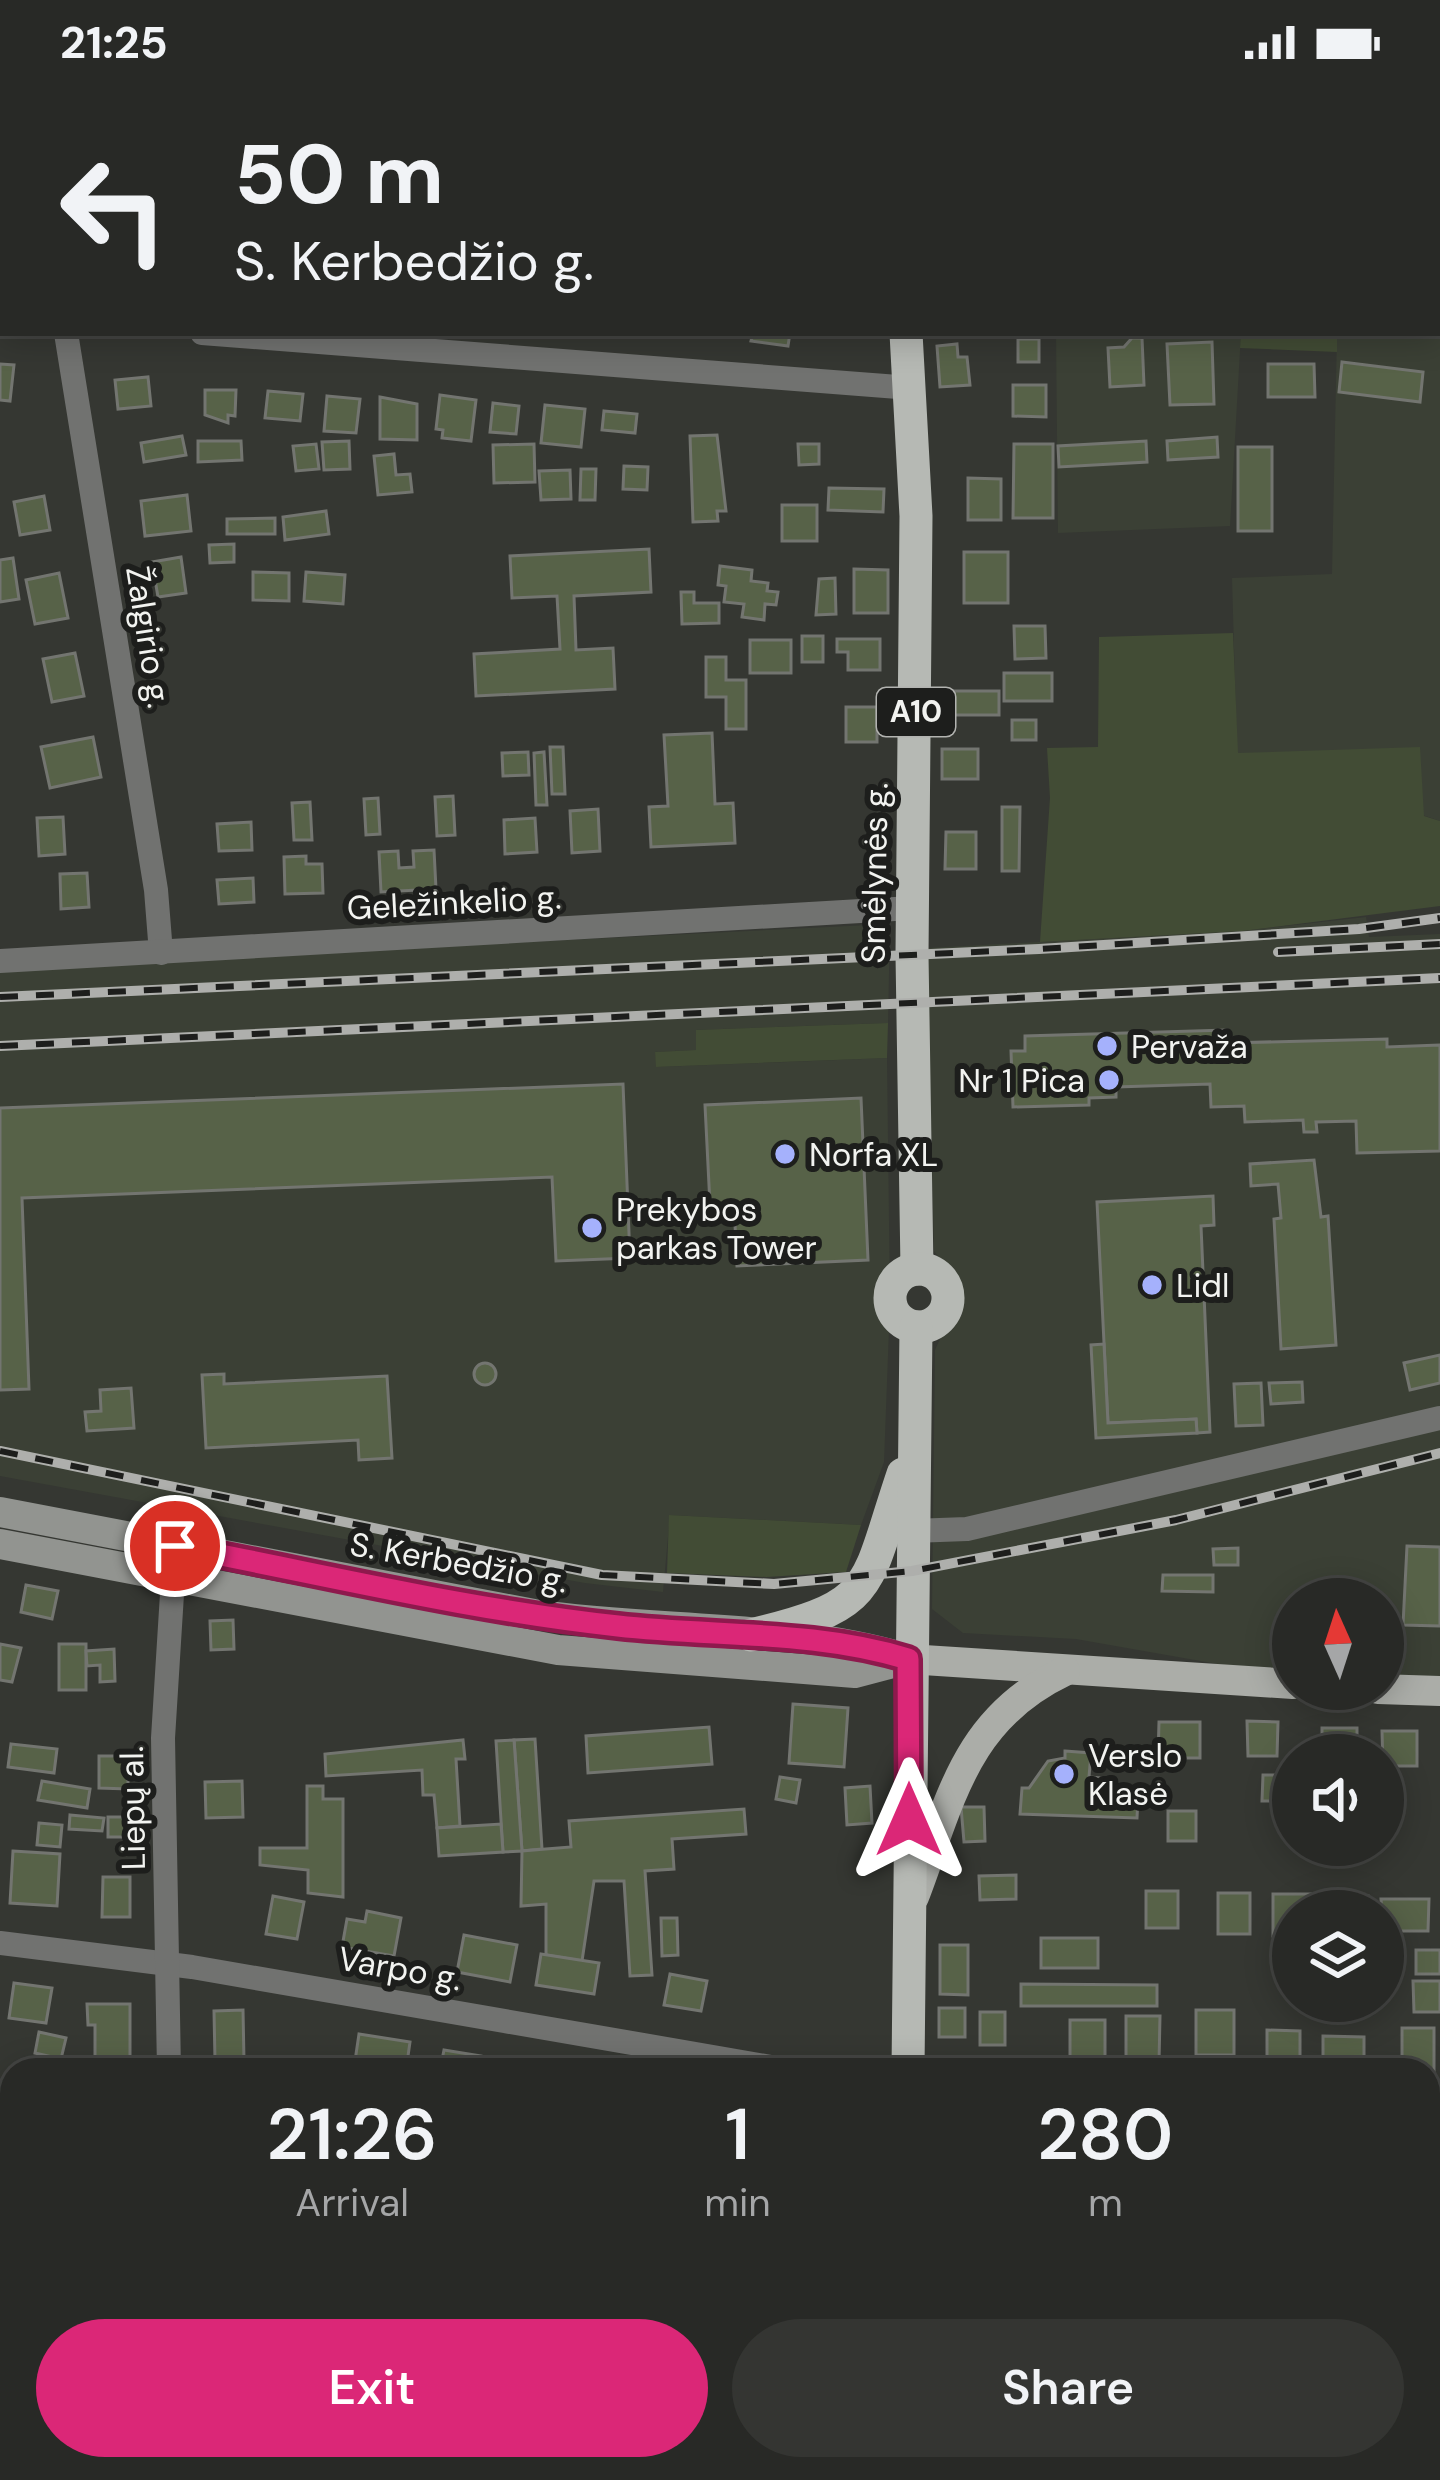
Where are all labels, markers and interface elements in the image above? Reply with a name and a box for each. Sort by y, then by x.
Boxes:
text: 21:25 [60,13,168,72]
text: 50 m [234,120,444,229]
icon: left [36,132,192,288]
text: S. Kerbedžio g. [234,226,594,297]
street label: Žalgirio g. [116,563,181,711]
road number: A10 [877,688,955,736]
street label: Smėlynės g. [851,782,898,964]
street label: Geležinkelio g. [346,875,562,930]
place label: Pervaža [1131,1025,1248,1068]
marker: Pervaža [1094,1033,1120,1059]
place label: Nr 1 Pica [958,1059,1085,1102]
marker: Nr 1 Pica [1096,1067,1122,1093]
place label: Norfa XL [809,1133,938,1176]
marker: Norfa XL [772,1141,798,1167]
place label: Prekybos parkas Tower [616,1188,817,1269]
marker: Prekybos parkas Tower [579,1215,605,1241]
place label: Lidl [1176,1264,1229,1307]
marker: Lidl [1139,1272,1165,1298]
pin [124,1495,226,1597]
icon: arrive [142,1513,208,1579]
street label: S. Kerbedžio g. [347,1522,571,1603]
north arrow [1272,1578,1404,1710]
map controls [1272,1578,1404,2022]
place label: Verslo Klasė [1088,1734,1182,1815]
button: sound [1272,1734,1404,1866]
street label: Liepų al. [110,1746,155,1870]
position arrow [846,1757,972,1883]
marker: Verslo Klasė [1051,1761,1077,1787]
button: layers [1272,1890,1404,2022]
street label: Varpo g. [335,1937,465,2000]
text: 21:26 [267,2088,438,2181]
text: 1 [725,2088,750,2181]
text: 280 [1037,2088,1173,2181]
text: Arrival [295,2177,409,2228]
text: min [704,2177,771,2228]
text: m [1088,2177,1123,2228]
button: Exit [36,2319,708,2457]
button: Share [732,2319,1404,2457]

